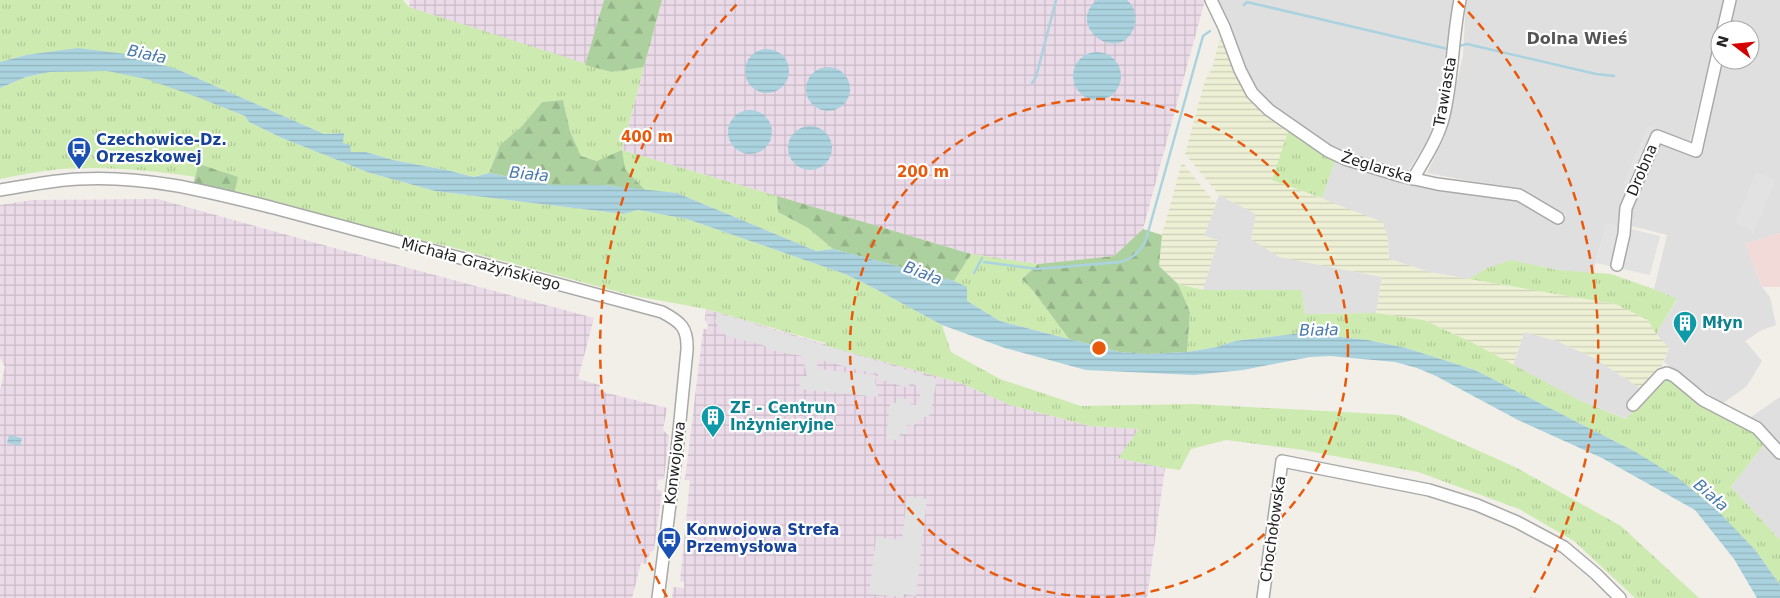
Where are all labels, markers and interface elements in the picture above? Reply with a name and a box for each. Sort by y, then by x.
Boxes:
north arrow [1710,20,1760,70]
district label: Dolna Wieś [1526,29,1628,48]
text: N [1713,34,1732,49]
water label: Biała [126,41,168,67]
street label: Trawiasta [1430,56,1460,129]
text: 400 m [621,128,673,146]
place label: Czechowice-Dz. Orzeszkowej [96,131,227,166]
bus stop icon: Czechowice-Dz. Orzeszkowej [66,136,92,170]
street label: Drobna [1623,141,1661,199]
street label: Żeglarska [1339,147,1415,186]
water label: Biała [508,162,550,186]
text: 200 m [897,163,949,181]
street label: Michała Grażyńskiego [399,234,563,294]
water label: Biała [901,257,945,289]
building icon: Młyn [1672,310,1698,344]
place label: Młyn [1702,314,1743,332]
water label: Biała [1299,320,1339,340]
centre of rings [1090,339,1108,357]
place label: ZF - Centrun Inżynieryjne [730,399,836,434]
building icon: ZF - Centrun Inżynieryjne [700,404,726,438]
street label: Konwojowa [661,420,689,506]
street label: Chochołowska [1257,475,1289,583]
water label: Biała [1690,475,1732,515]
place label: Konwojowa Strefa Przemysłowa [686,521,839,556]
bus stop icon: Konwojowa Strefa Przemysłowa [656,526,682,560]

